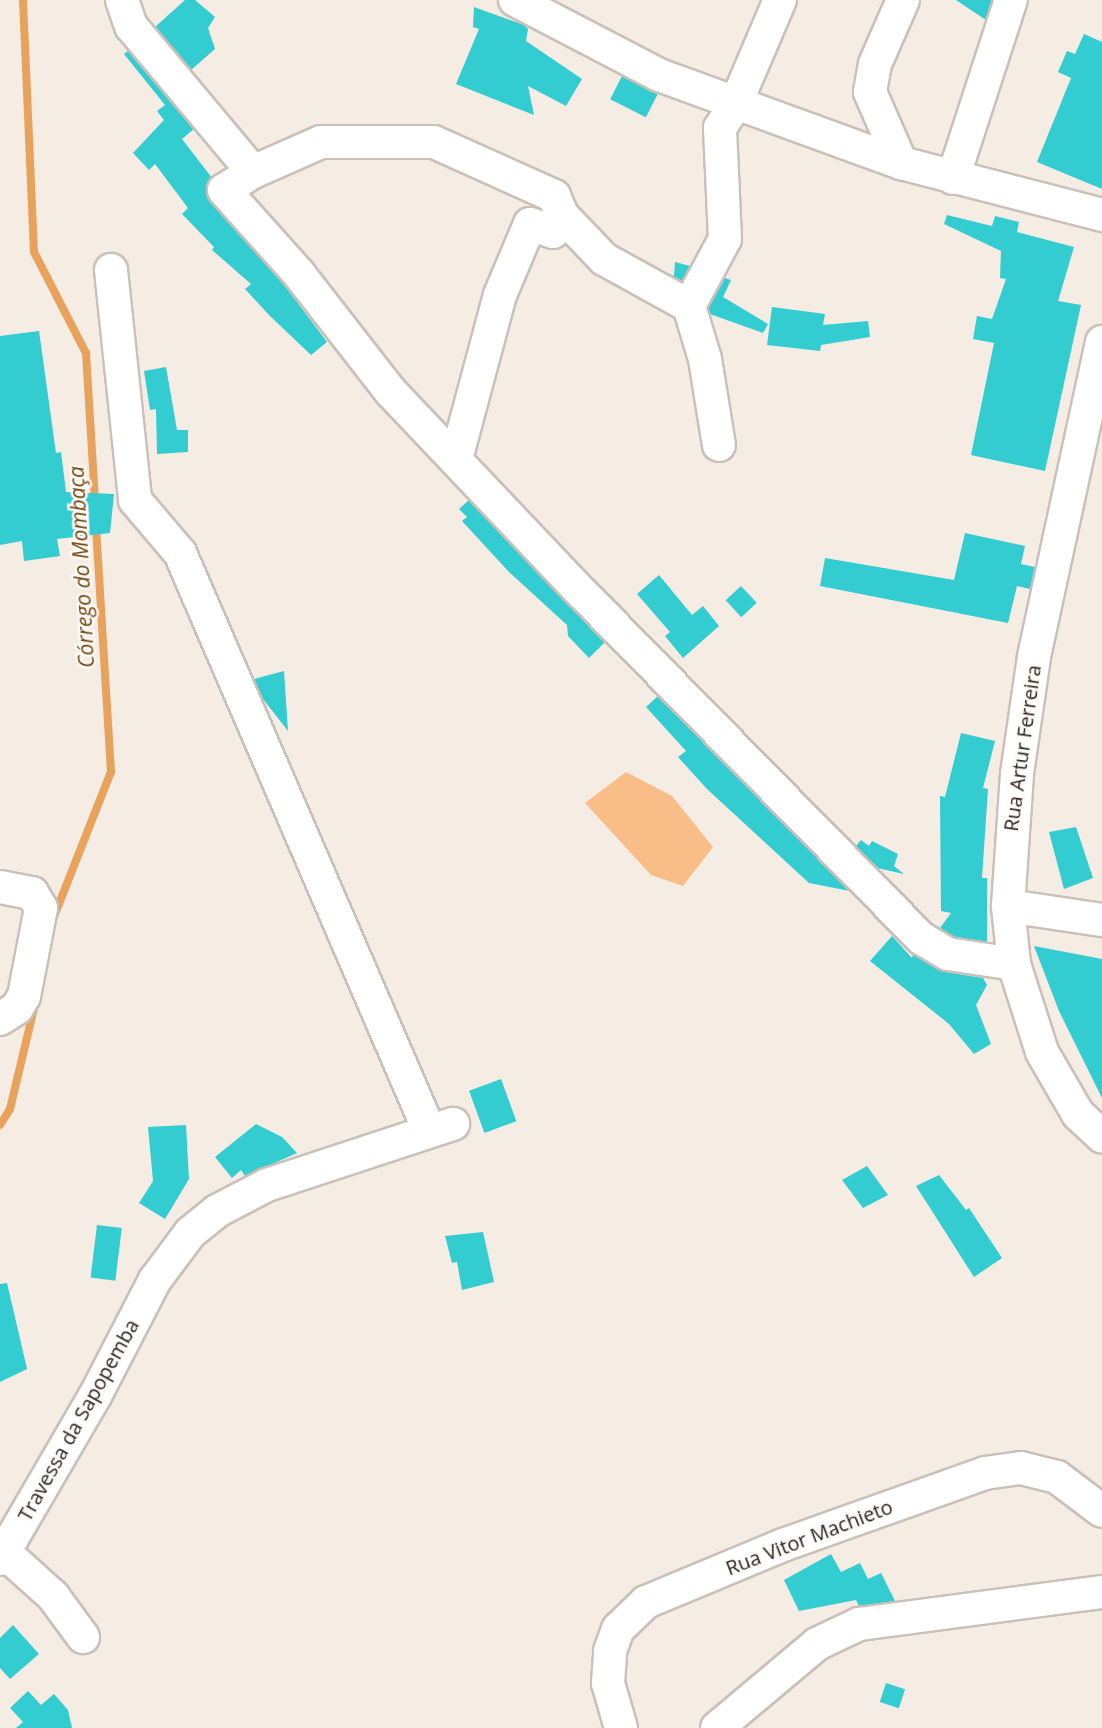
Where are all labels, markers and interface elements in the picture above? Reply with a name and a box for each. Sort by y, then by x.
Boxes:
water label: Córrego do Mombaça [63,466,99,668]
street label: Rua Artur Ferreira [998,663,1046,833]
street label: Travessa da Sapopemba [12,1315,144,1525]
street label: Rua Vitor Machieto [722,1494,896,1580]

